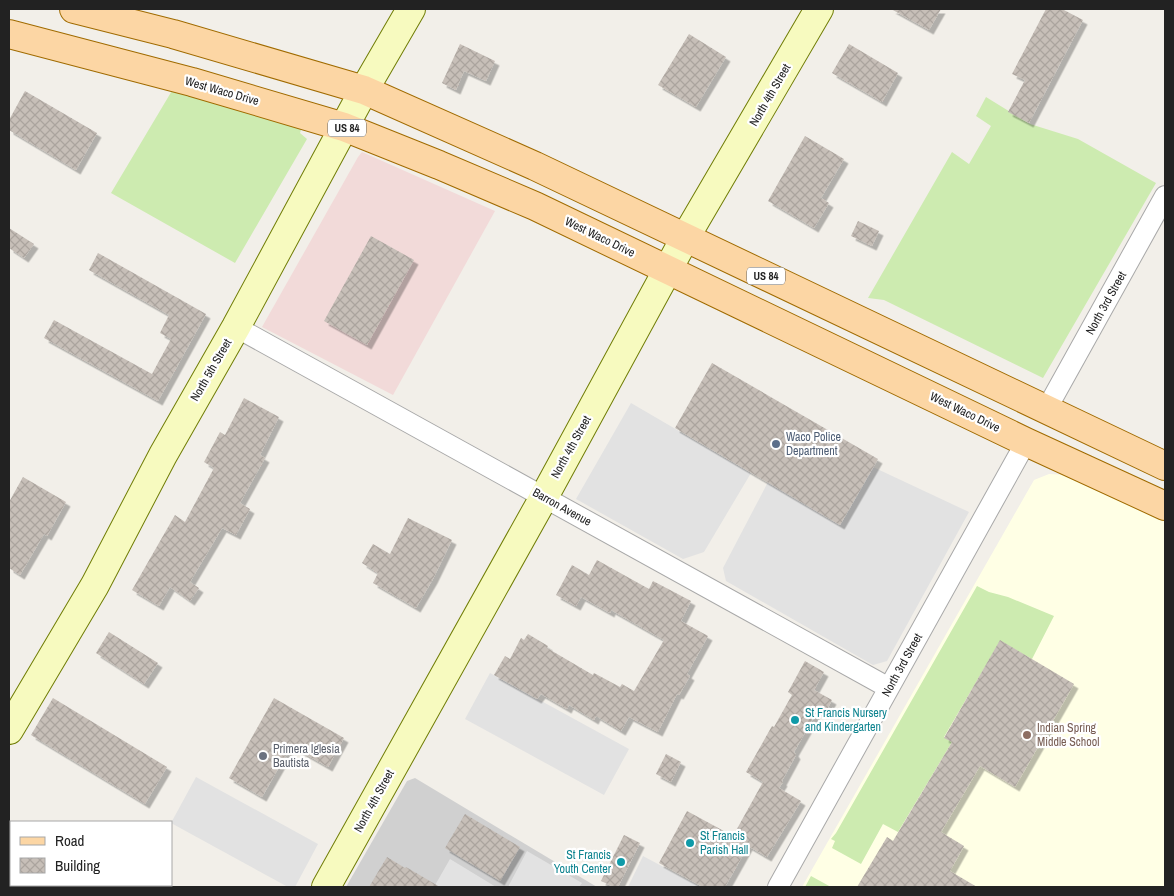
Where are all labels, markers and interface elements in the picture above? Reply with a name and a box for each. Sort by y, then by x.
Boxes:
street label: North 4th Street [746,61,794,129]
street label: West Waco Drive [183,73,261,109]
road number: US 84 [328,120,366,136]
street label: West Waco Drive [562,213,638,261]
road number: US 84 [747,268,785,284]
street label: North 3rd Street [1082,268,1130,337]
street label: North 5th Street [187,336,235,404]
street label: West Waco Drive [927,388,1003,436]
street label: North 4th Street [547,413,595,481]
place label: Waco Police Department [786,429,841,459]
marker: Waco Police Department [770,438,782,450]
street label: Barron Avenue [530,484,594,530]
street label: North 3rd Street [878,630,926,699]
place label: St Francis Nursery and Kindergarten [805,705,887,735]
marker: St Francis Nursery and Kindergarten [789,714,801,726]
place label: Indian Spring Middle School [1037,720,1099,750]
marker: Indian Spring Middle School [1021,729,1033,741]
place label: Primera Iglesia Bautista [273,741,340,771]
marker: Primera Iglesia Bautista [257,750,269,762]
street label: North 4th Street [350,767,398,835]
legend [10,821,172,886]
place label: St Francis Parish Hall [700,828,748,858]
text: Road [55,830,84,851]
marker: St Francis Parish Hall [684,837,696,849]
place label: St Francis Youth Center [554,847,612,877]
text: Building [55,855,100,876]
marker: St Francis Youth Center [615,856,627,868]

